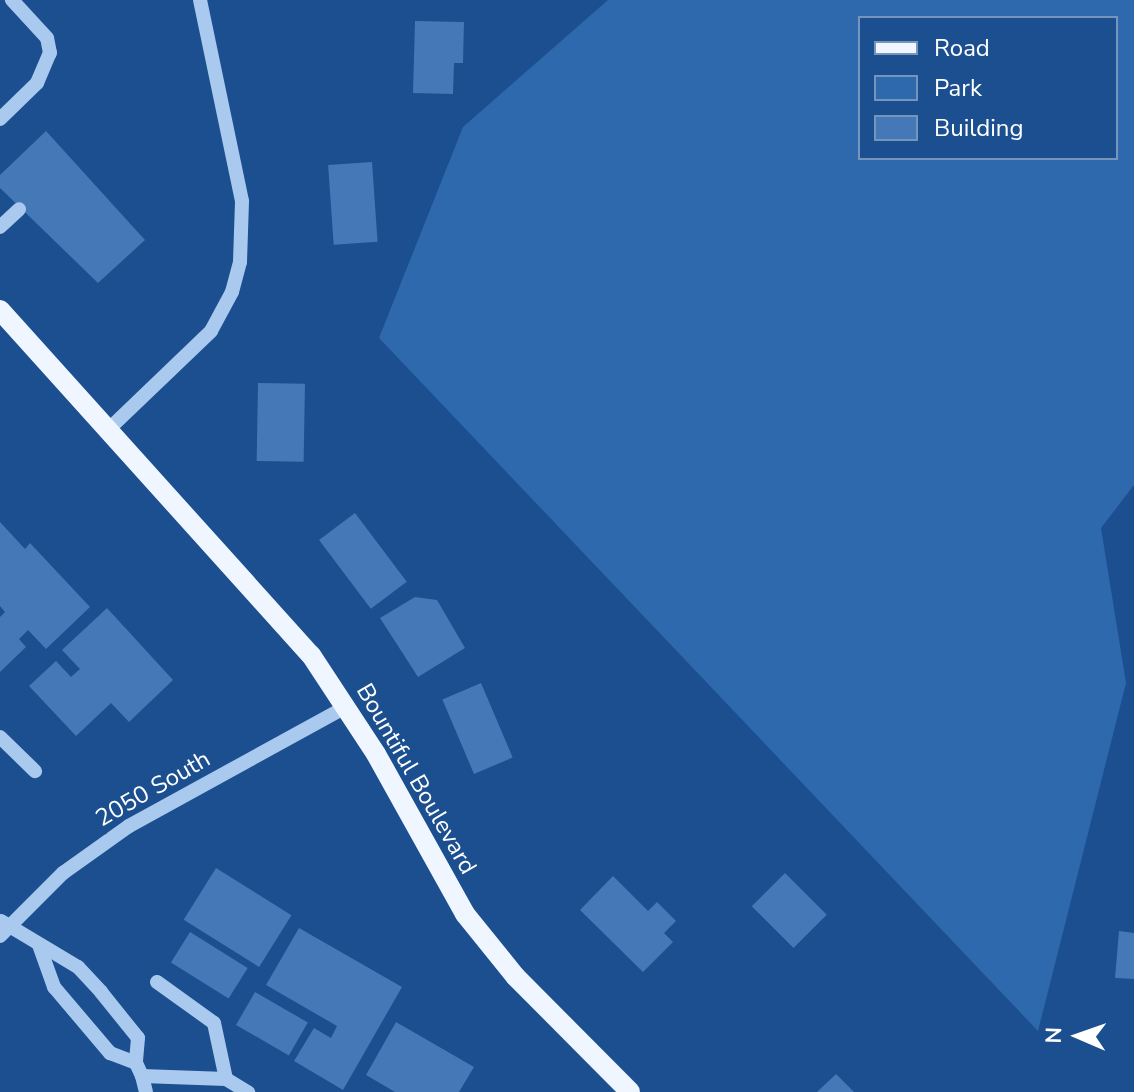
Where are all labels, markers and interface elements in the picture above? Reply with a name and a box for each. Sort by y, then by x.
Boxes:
legend [858,16,1118,160]
text: Road [934,32,990,64]
text: Park [934,72,982,104]
text: Building [934,112,1024,144]
street label: Bountiful Boulevard [350,679,482,879]
street label: 2050 South [91,745,215,833]
north arrow [1038,996,1118,1076]
text: N [1039,1026,1069,1044]

